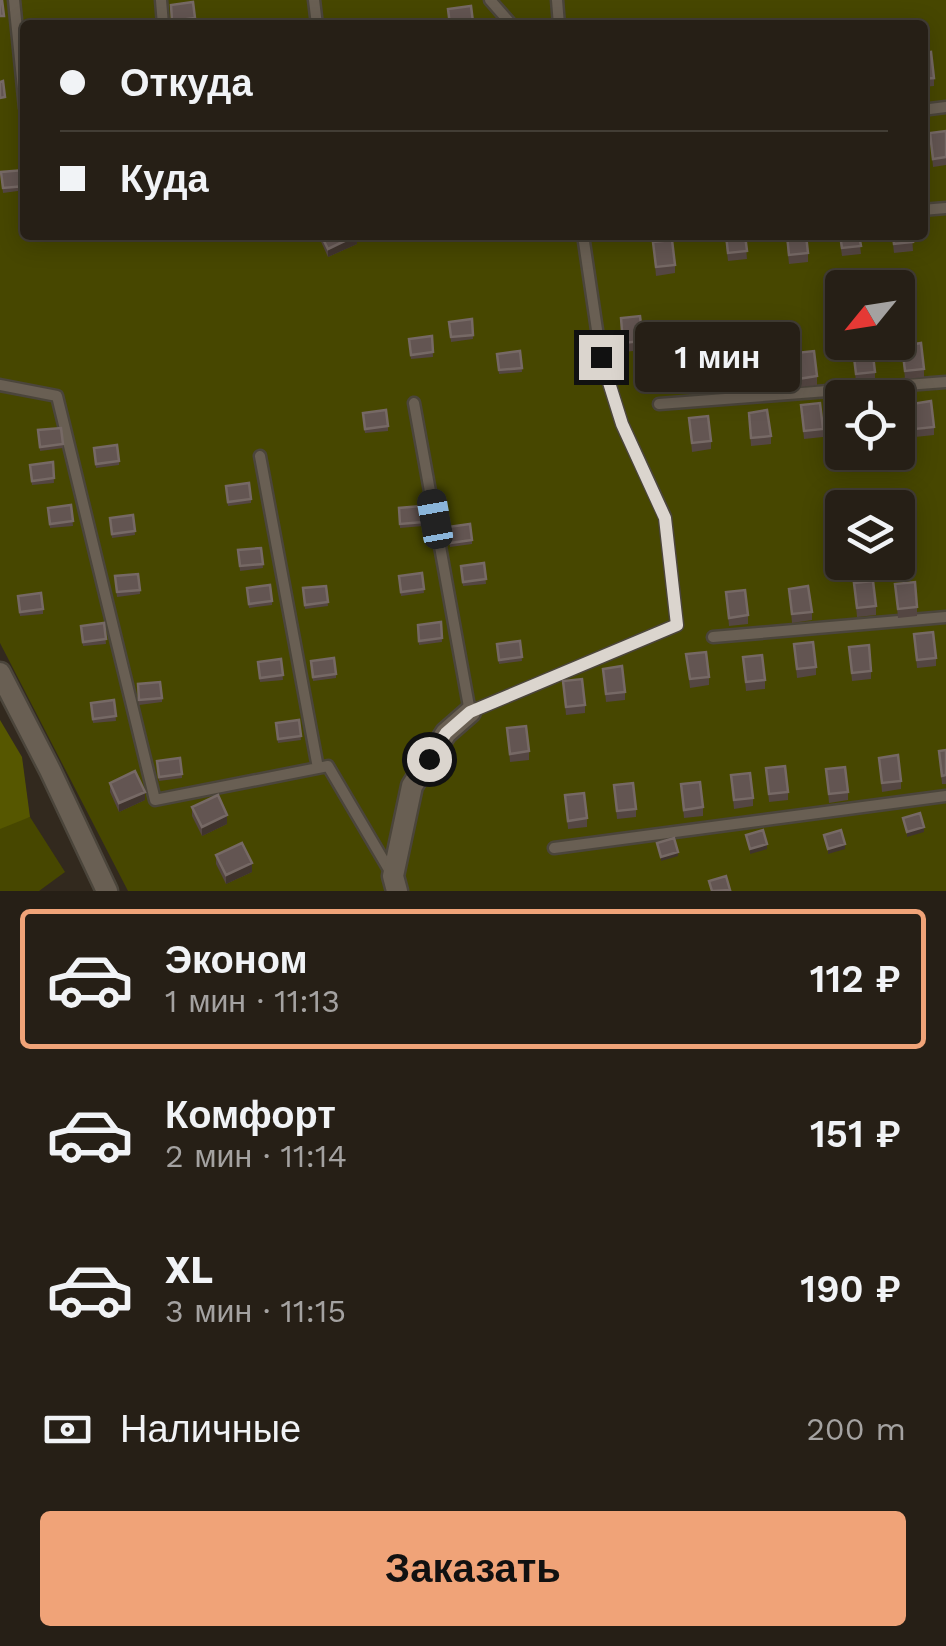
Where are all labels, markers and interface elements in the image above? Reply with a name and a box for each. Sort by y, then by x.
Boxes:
text: Откуда [120,61,253,105]
text: Куда [120,157,209,201]
north arrow [825,270,915,360]
map controls [825,270,915,580]
callout: 1 мин [636,322,801,392]
route end [579,335,624,380]
text: 1 мин [675,338,760,376]
button: locate [825,380,915,470]
car [415,487,455,551]
button: layers [825,490,915,580]
route start [407,737,452,782]
icon: car [45,934,135,1024]
text: Эконом [165,938,308,982]
text: 112 ₽ [810,957,901,1001]
text: 1 мин · 11:13 [165,982,340,1020]
icon: car [45,1089,135,1179]
text: Комфорт [165,1093,336,1137]
text: 151 ₽ [810,1112,901,1156]
text: 2 мин · 11:14 [165,1137,347,1175]
icon: car [45,1244,135,1334]
text: XL [165,1248,213,1292]
text: 190 ₽ [800,1267,901,1311]
text: 3 мин · 11:15 [165,1292,346,1330]
icon: cash [40,1402,95,1457]
text: Наличные [120,1407,301,1451]
text: 200 m [806,1410,906,1448]
button: Заказать [40,1511,906,1626]

